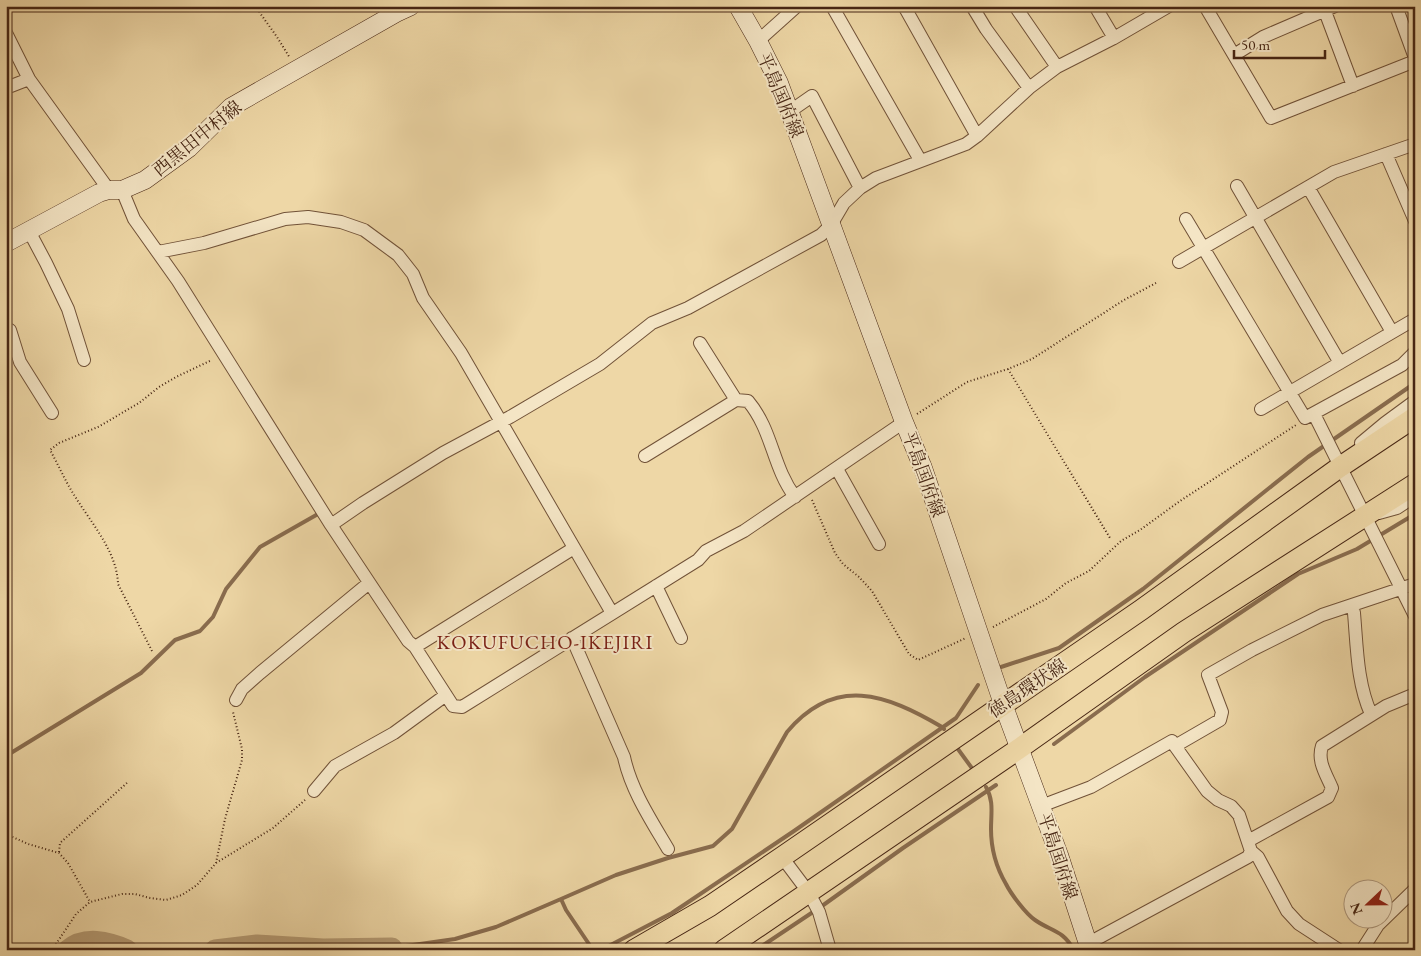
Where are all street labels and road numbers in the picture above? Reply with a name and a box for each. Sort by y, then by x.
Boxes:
street label: 平島国府線 [753,49,809,141]
street label: 西黒田中村線 [148,95,246,181]
street label: 平島国府線 [898,428,950,520]
street label: 徳島環状線 [983,653,1071,723]
street label: 平島国府線 [1033,810,1083,902]

